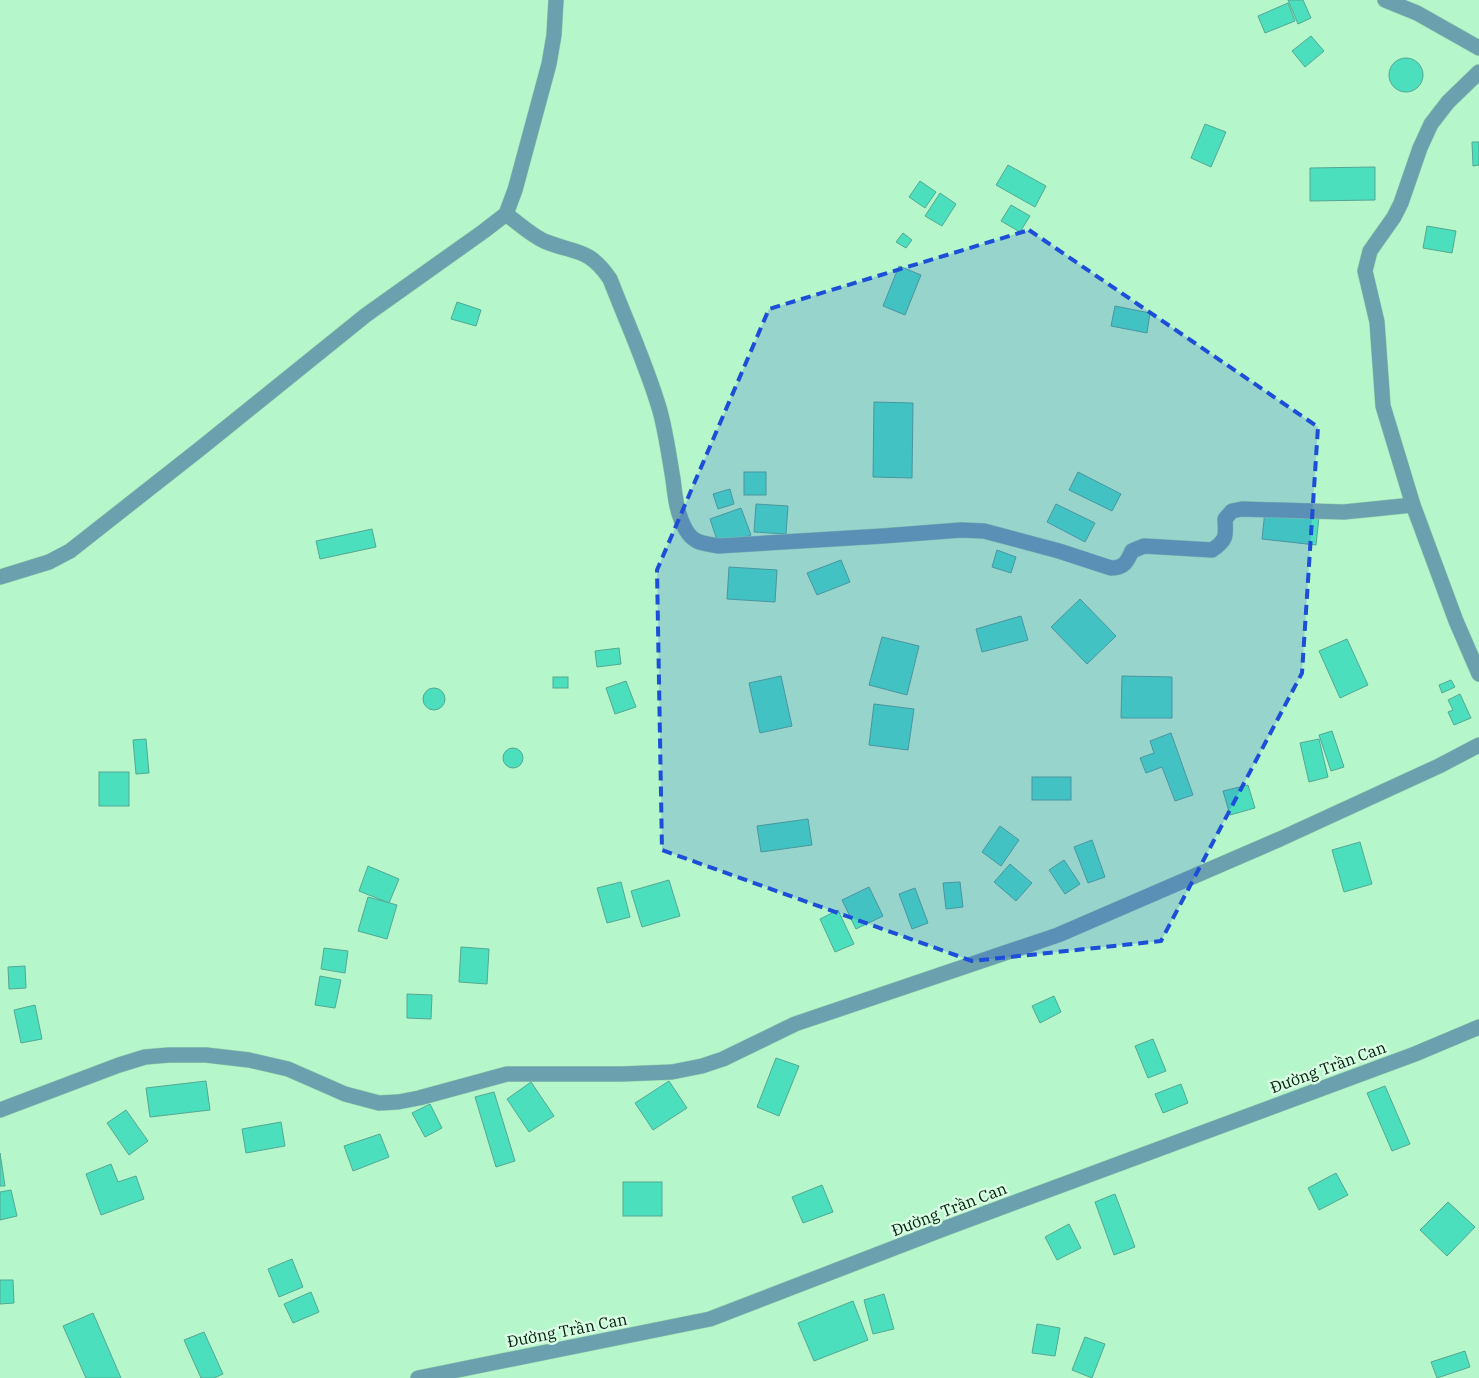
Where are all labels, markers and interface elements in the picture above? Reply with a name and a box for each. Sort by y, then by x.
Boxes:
street label: Đường Trần Can [1267,1037,1389,1097]
street label: Đường Trần Can [888,1178,1010,1240]
street label: Đường Trần Can [505,1309,629,1351]

